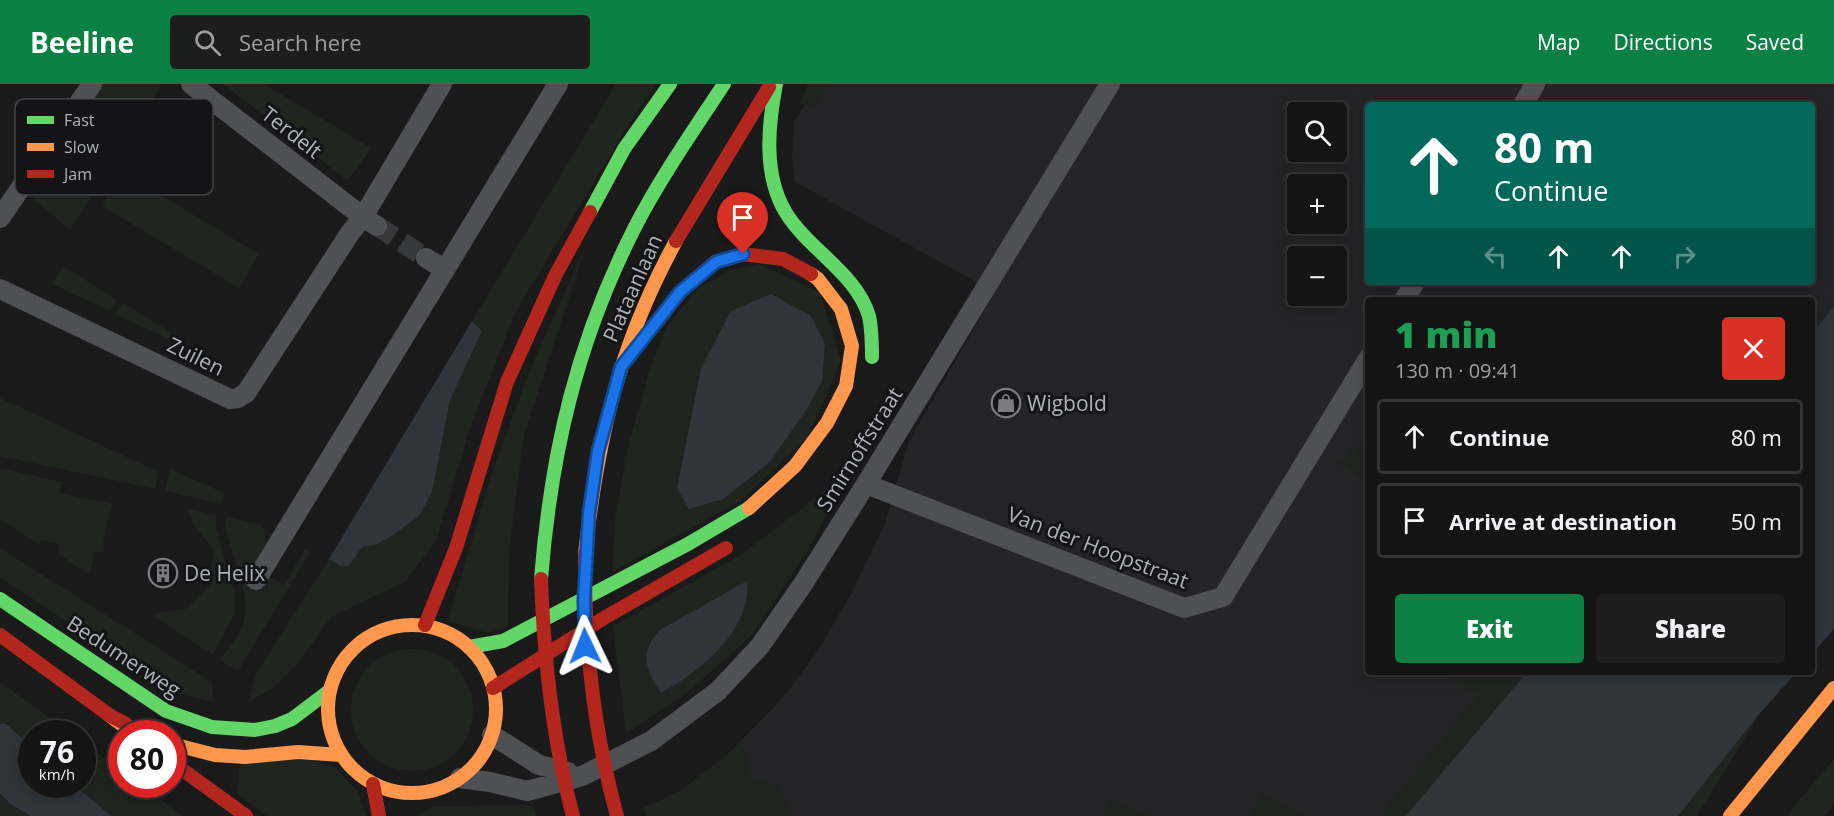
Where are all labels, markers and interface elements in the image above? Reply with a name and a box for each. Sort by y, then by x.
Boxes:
search box [170,15,590,69]
text: Beeline [30,23,134,61]
icon: search [191,26,224,59]
text: Search here [239,27,362,57]
text: Map [1537,28,1580,56]
text: Directions [1613,28,1713,56]
text: Saved [1746,28,1804,56]
legend [15,99,213,195]
street label: Terdelt [256,100,328,164]
map controls [1287,102,1347,306]
button: search [1287,102,1347,162]
text: Fast [64,109,95,131]
text: 80 m [1494,118,1594,175]
icon: ahead [1395,126,1473,204]
text: Slow [64,136,99,158]
text: Jam [62,163,92,185]
text: Continue [1494,172,1609,209]
button: + [1287,174,1347,234]
pin [717,192,768,254]
icon: arrive [726,201,759,234]
street label: Plataanlaan [596,230,668,346]
icon: left [1479,240,1512,273]
icon: ahead [1542,240,1575,273]
icon: ahead [1605,240,1638,273]
icon: right [1668,240,1701,273]
button: − [1287,246,1347,306]
text: 1 min [1395,310,1497,359]
button: close [1722,317,1785,380]
street label: Zuilen [163,330,229,382]
text: 130 m · 09:41 [1395,357,1520,384]
street label: Smirnoffstraat [810,382,908,516]
shop icon: Wigbold [990,387,1022,419]
place label: Wigbold [1027,389,1107,417]
icon: ahead [1398,420,1431,453]
text: Continue [1449,422,1549,452]
text: 80 m [1731,422,1782,452]
street label: Van der Hoopstraat [1003,500,1193,594]
icon: arrive [1398,504,1431,537]
text: Arrive at destination [1449,506,1677,536]
text: 50 m [1731,506,1782,536]
building icon: De Helix [147,557,179,589]
place label: De Helix [184,559,265,587]
button: Exit [1395,594,1584,663]
button: Share [1596,594,1785,663]
street label: Bedumerweg [62,609,186,703]
position arrow [553,614,617,678]
speed limit sign: 80 [108,720,186,798]
text: 76 [40,731,74,772]
text: km/h [39,764,75,784]

